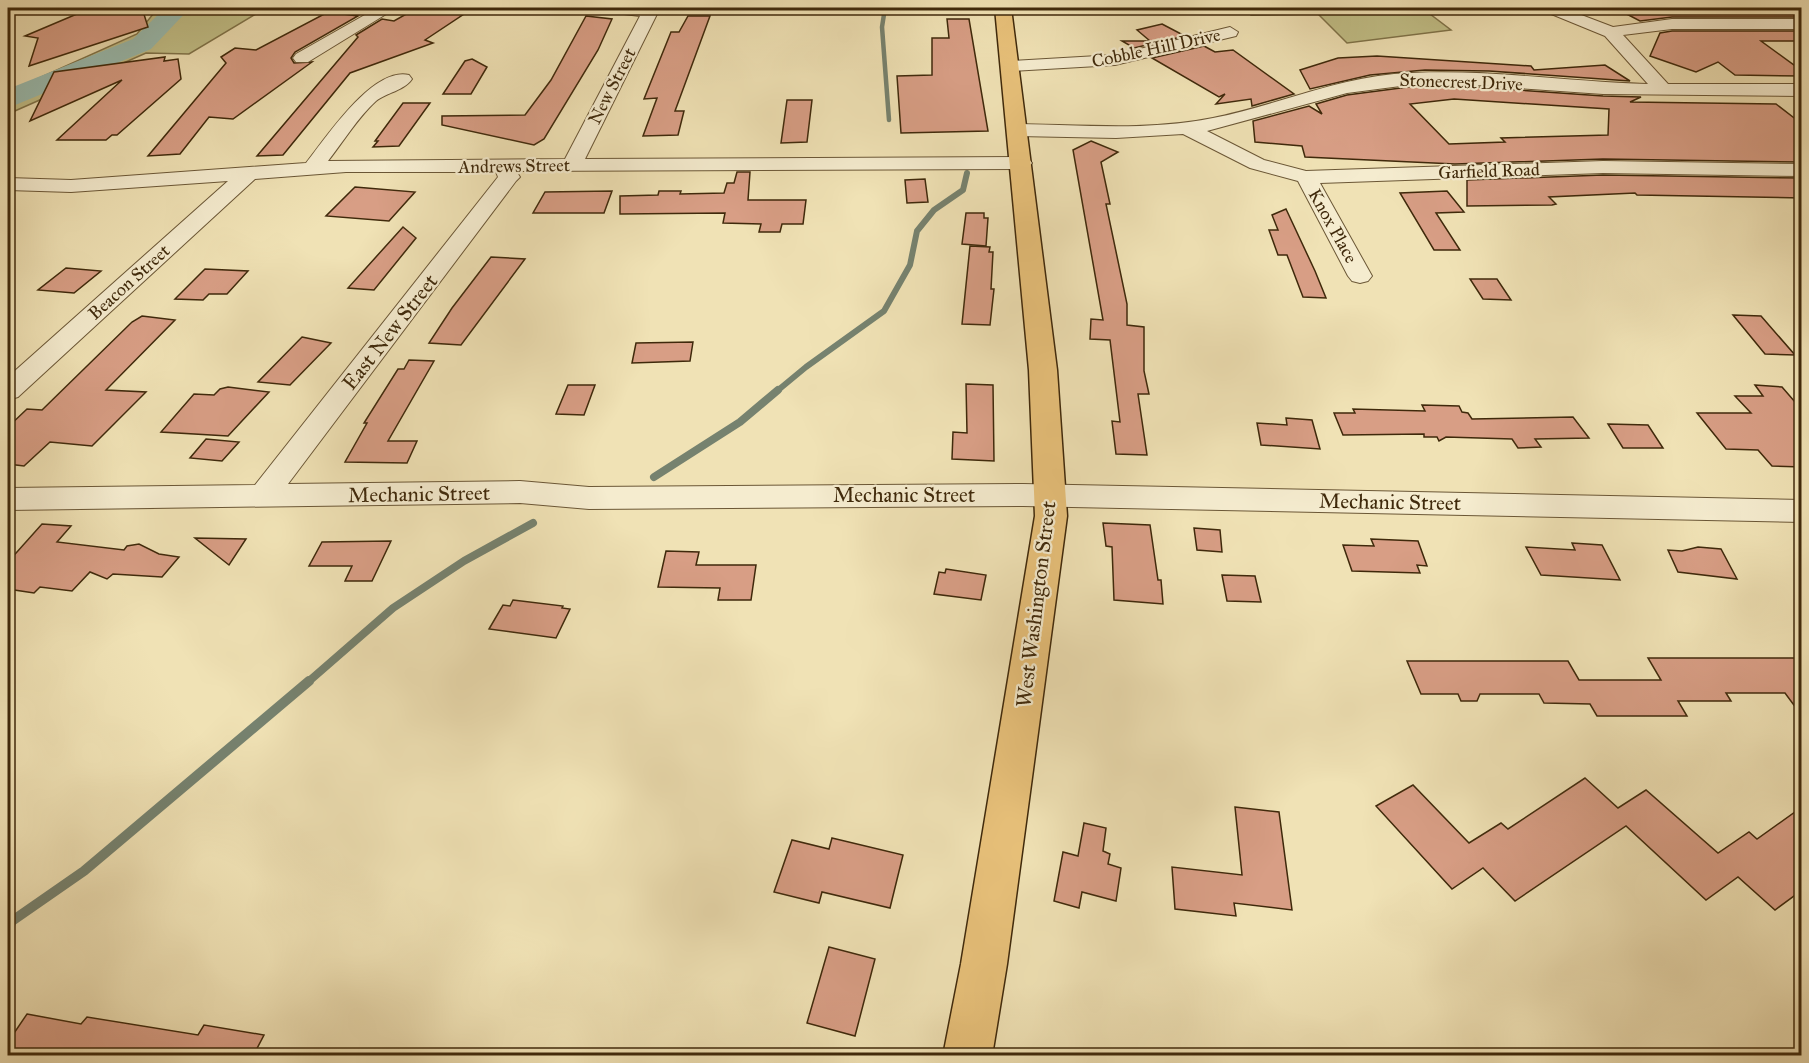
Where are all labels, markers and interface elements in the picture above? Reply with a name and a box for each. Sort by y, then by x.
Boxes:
street label: Cobble Hill Drive [1090,24,1222,72]
street label: New Street [583,44,641,128]
street label: Stonecrest Drive [1399,69,1523,95]
street label: Andrews Street [457,154,571,178]
street label: Garfield Road [1438,158,1540,184]
street label: Knox Place [1304,185,1362,267]
street label: Beacon Street [84,239,175,324]
street label: East New Street [337,268,444,395]
street label: Mechanic Street [348,480,491,508]
street label: Mechanic Street [833,482,976,508]
street label: Mechanic Street [1319,488,1462,516]
street label: West Washington Street [1010,499,1062,709]

